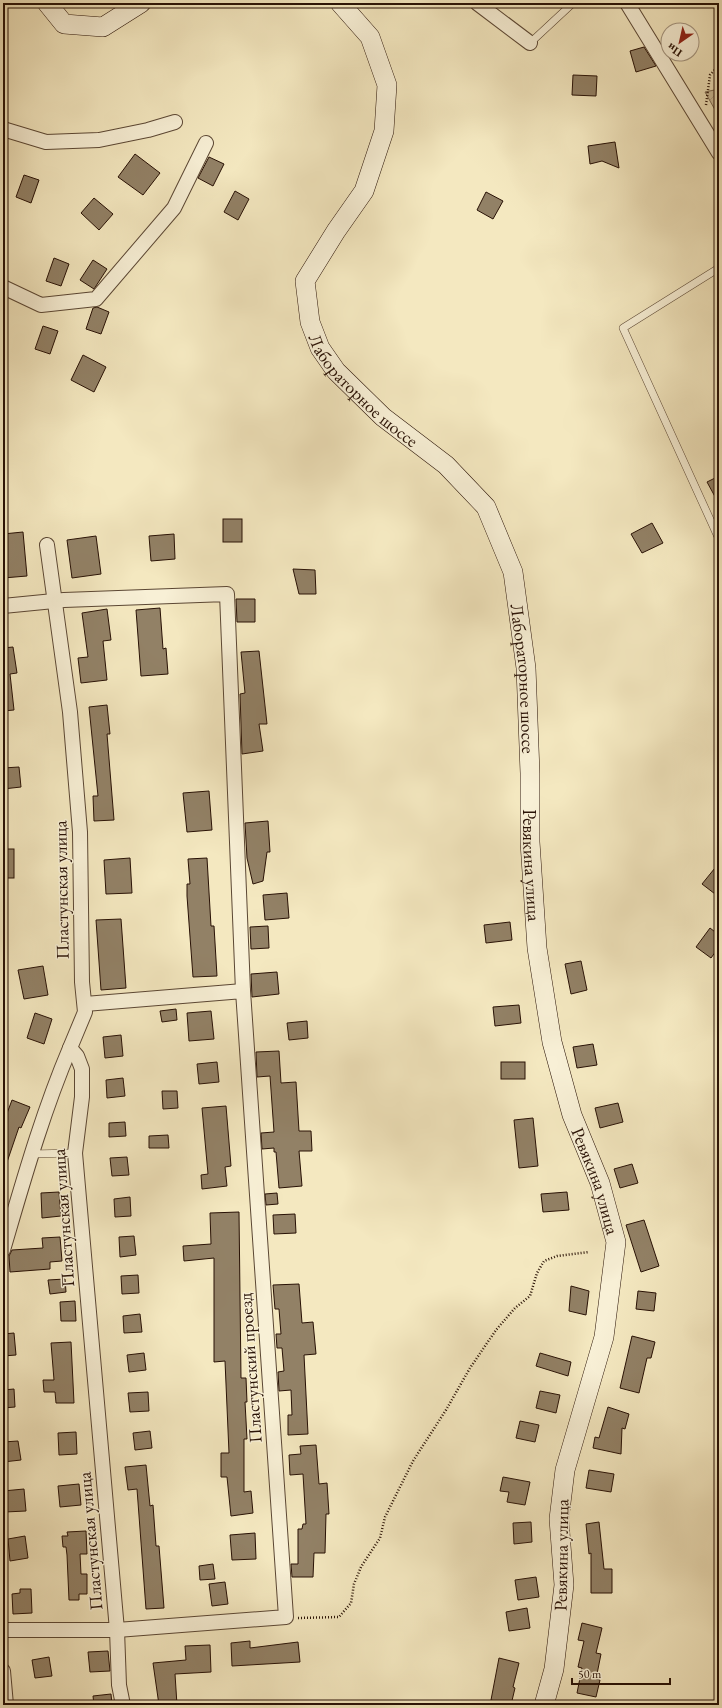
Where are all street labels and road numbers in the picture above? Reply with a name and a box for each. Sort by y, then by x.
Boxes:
street label: Лабораторное шоссе [304,330,423,452]
street label: Лабораторное шоссе [506,602,541,754]
street label: Ревякина улица [518,809,547,923]
street label: Пластунская улица [48,820,74,960]
street label: Ревякина улица [567,1124,625,1238]
street label: Пластунская улица [47,1147,79,1288]
street label: Пластунский проезд [233,1292,267,1444]
street label: Пластунская улица [72,1470,108,1611]
street label: Ревякина улица [549,1498,573,1611]

